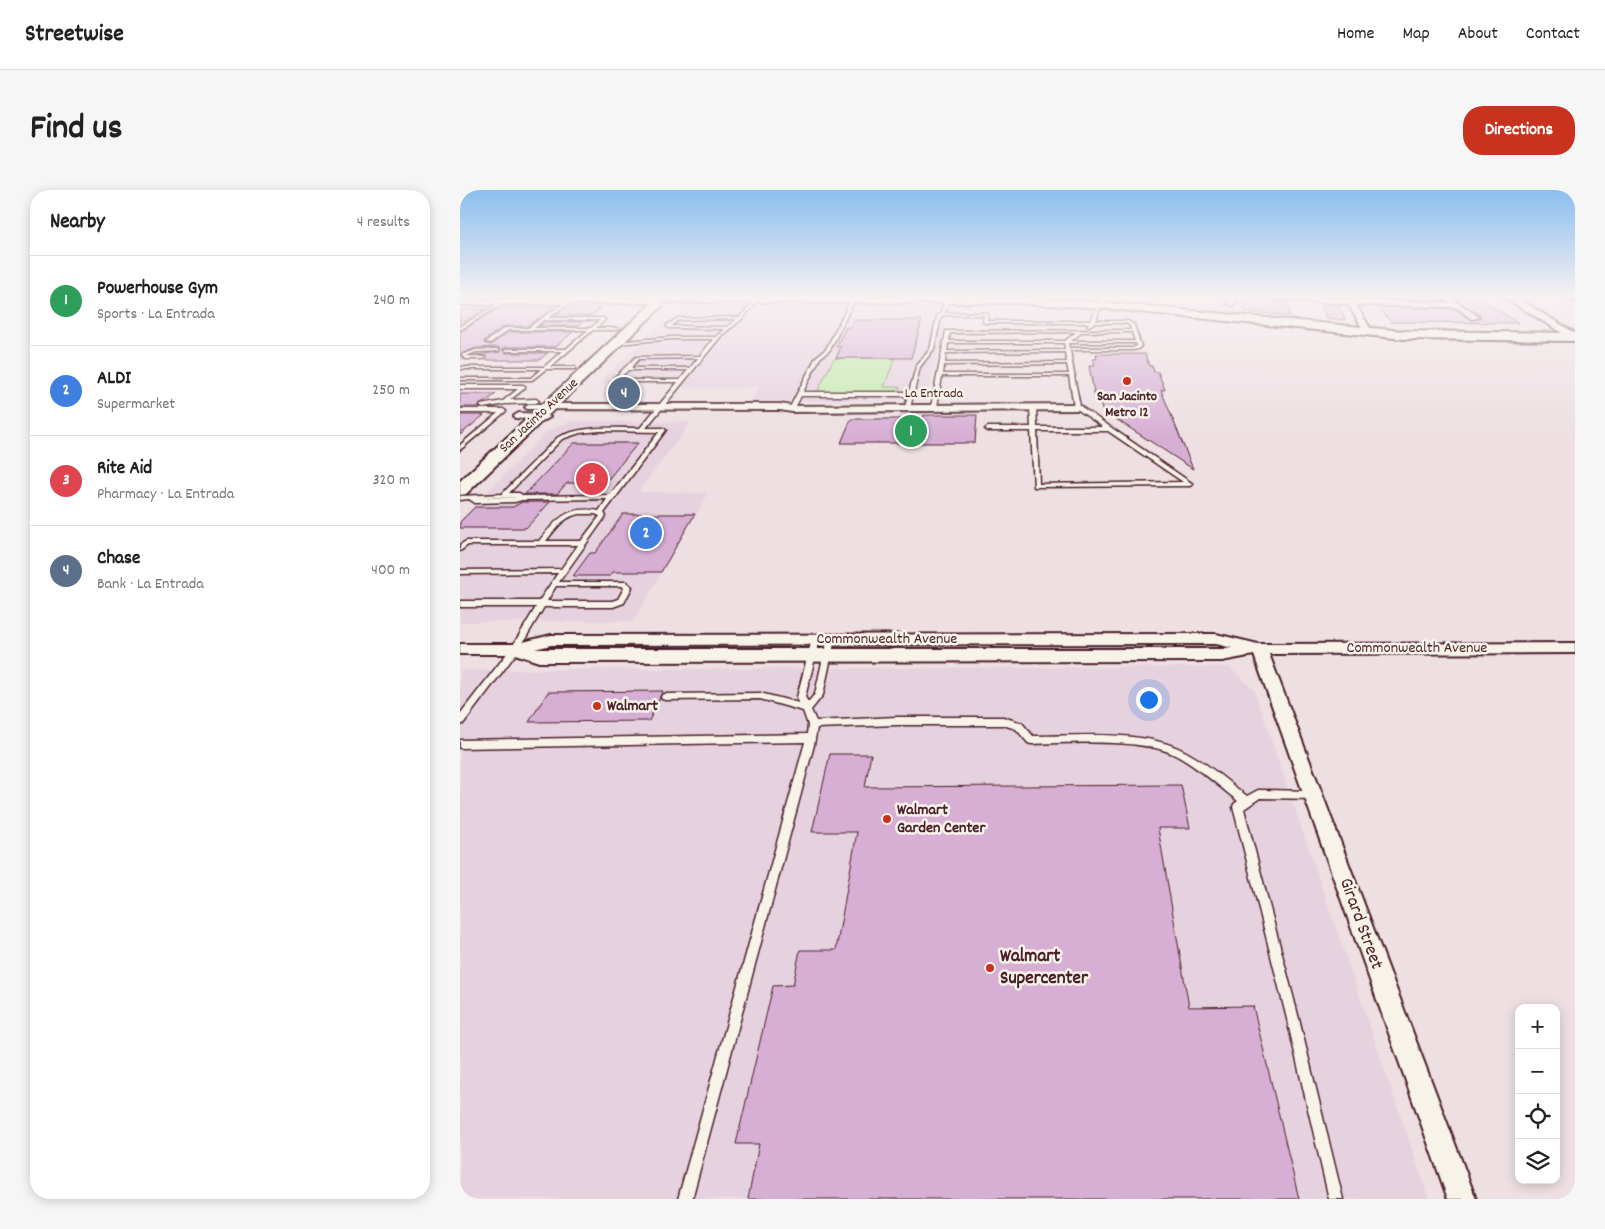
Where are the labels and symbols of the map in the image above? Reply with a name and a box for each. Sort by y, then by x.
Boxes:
street label: San Jacinto Avenue [495,374,583,458]
pin: 4 [608,374,640,412]
marker: San Jacinto Metro 12 [1121,375,1133,387]
street label: La Entrada [905,384,964,404]
place label: San Jacinto Metro 12 [1097,387,1157,423]
pin: 1 [895,412,927,450]
pin: 3 [576,460,608,498]
pin: 2 [630,514,662,552]
street label: Commonwealth Avenue [817,628,957,651]
street label: Commonwealth Avenue [1347,637,1487,660]
your location [1136,687,1162,713]
place label: Walmart [607,695,658,718]
marker: Walmart [591,700,603,712]
place label: Walmart Garden Center [897,799,986,840]
marker: Walmart Garden Center [881,813,893,825]
street label: Girard Street [1331,875,1389,973]
place label: Walmart Supercenter [1000,944,1089,993]
marker: Walmart Supercenter [984,962,996,974]

